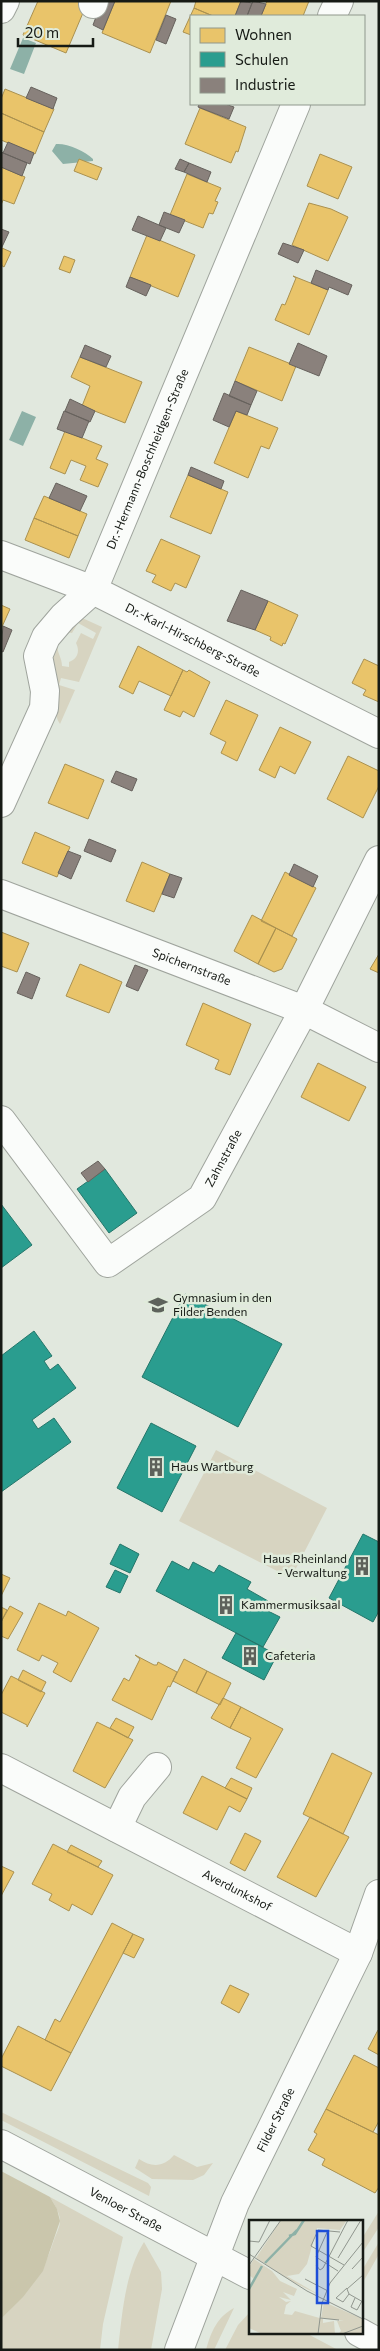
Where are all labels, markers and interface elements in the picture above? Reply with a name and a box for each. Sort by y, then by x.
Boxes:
scale bar [18,15,92,47]
legend [190,15,365,105]
text: 20 m [25,23,59,41]
text: Wohnen [235,25,292,43]
text: Schulen [235,50,289,68]
text: Industrie [235,75,296,93]
street label: Dr.-Hermann-Boschheidgen-Straße [103,366,191,551]
street label: Dr.-Karl-Hirschberg-Straße [123,599,263,679]
street label: Spichernstraße [151,945,233,987]
street label: Zahnstraße [201,1127,244,1189]
place label: Gymnasium in den Filder Benden [173,1290,272,1318]
school or university icon: Gymnasium in den Filder Benden [147,1294,169,1316]
building icon: Haus Wartburg [145,1456,167,1478]
place label: Haus Wartburg [171,1459,254,1473]
place label: Haus Rheinland - Verwaltung [263,1551,347,1579]
building icon: Haus Rheinland - Verwaltung [351,1555,373,1577]
building icon: Kammermusiksaal [215,1594,237,1616]
place label: Kammermusiksaal [241,1597,341,1611]
building icon: Cafeteria [239,1645,261,1667]
place label: Cafeteria [265,1648,316,1662]
street label: Averdunkshof [201,1866,275,1913]
street label: Filder Straße [253,2085,297,2154]
street label: Venloer Straße [87,2184,165,2234]
inset map [249,2220,362,2334]

